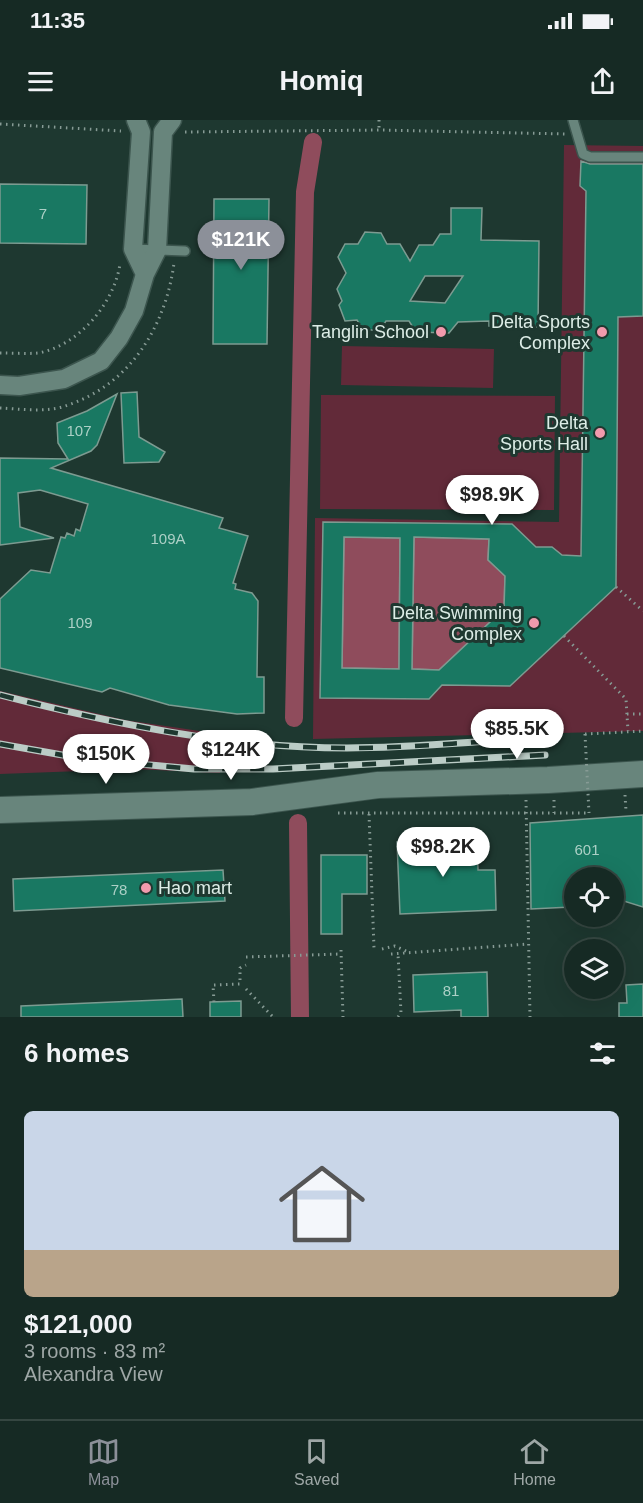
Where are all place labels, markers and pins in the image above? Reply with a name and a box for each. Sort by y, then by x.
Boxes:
pin: $121K [199,220,283,271]
place label: Delta Sports Complex [491,312,590,353]
place label: Tanglin School [312,322,429,342]
marker: Tanglin School [434,325,448,339]
marker: Delta Sports Complex [595,325,609,339]
place label: Delta Sports Hall [500,413,589,454]
marker: Delta Sports Hall [593,426,607,440]
pin: $98.9K [443,475,541,526]
place label: Delta Swimming Complex [392,603,522,644]
marker: Delta Swimming Complex [527,616,541,630]
pin: $85.5K [468,709,566,760]
pin: $124K [189,730,273,781]
pin: $150K [64,734,148,785]
pin: $98.2K [394,827,492,878]
place label: Hao mart [158,878,232,898]
marker: Hao mart [139,881,153,895]

